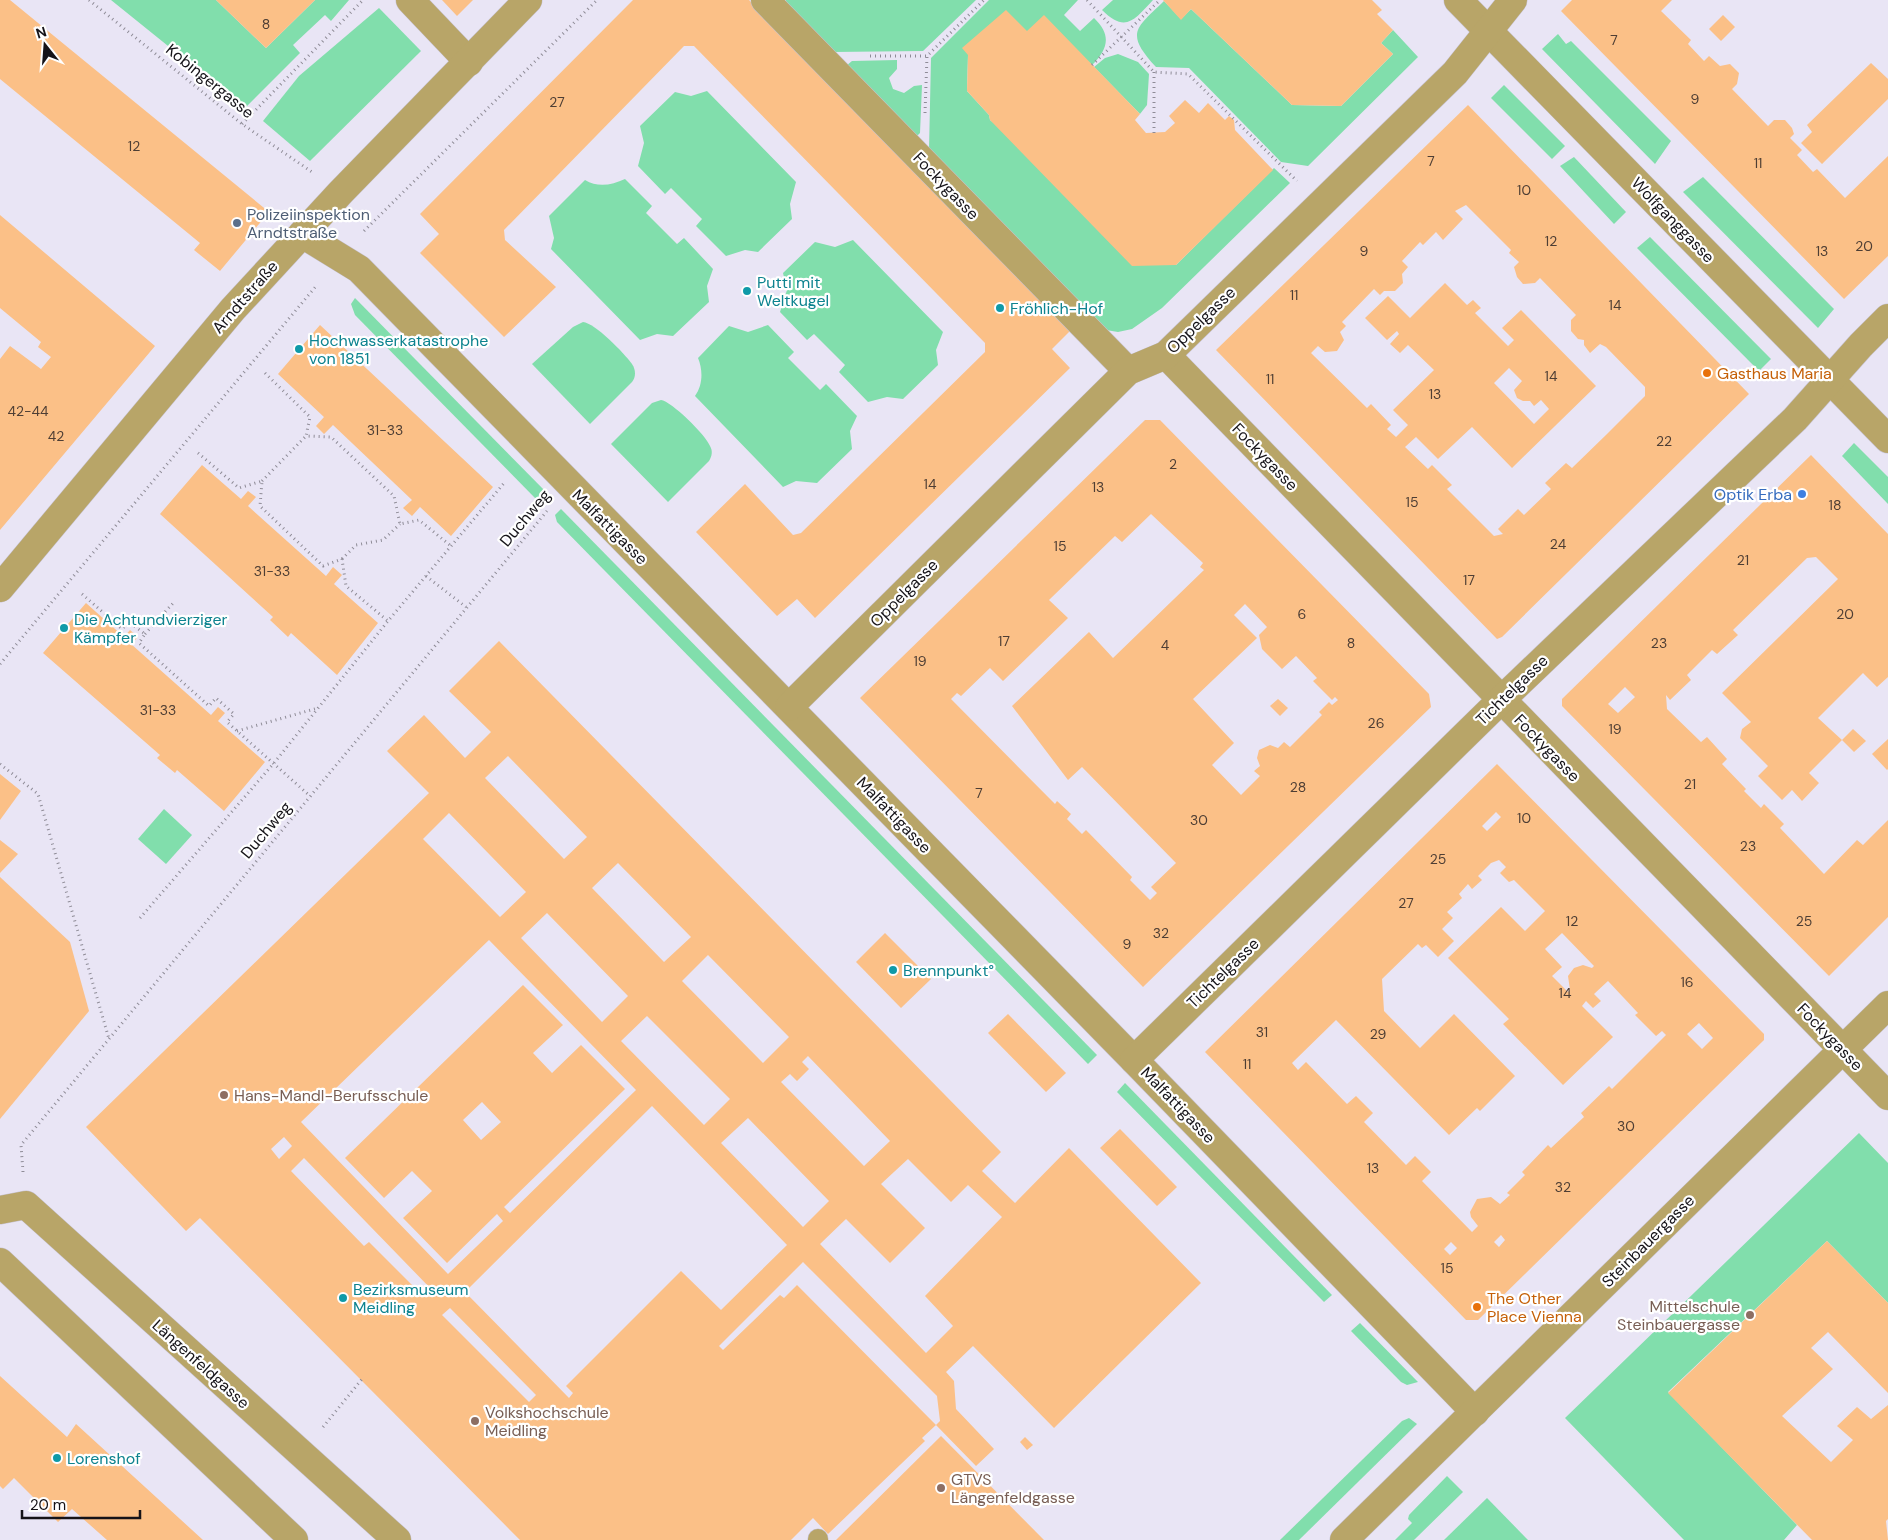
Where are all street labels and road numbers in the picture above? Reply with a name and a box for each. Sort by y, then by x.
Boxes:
street label: Kobingergasse [162,39,258,123]
street label: Fockygasse [909,148,983,224]
street label: Wolfganggasse [1627,173,1719,267]
street label: Arndtstraße [208,256,282,338]
street label: Oppelgasse [1162,282,1240,358]
street label: Fockygasse [1228,419,1302,495]
street label: Duchweg [495,485,555,551]
street label: Malfattigasse [568,485,652,569]
street label: Oppelgasse [866,555,942,631]
street label: Tichtelgasse [1471,650,1553,730]
street label: Fockygasse [1510,710,1584,786]
street label: Malfattigasse [852,772,936,858]
street label: Duchweg [236,797,296,863]
street label: Tichtelgasse [1182,933,1264,1013]
street label: Fockygasse [1793,999,1867,1075]
street label: Malfattigasse [1136,1062,1220,1148]
street label: Steinbauergasse [1597,1190,1699,1292]
street label: Längenfeldgasse [148,1315,254,1413]

